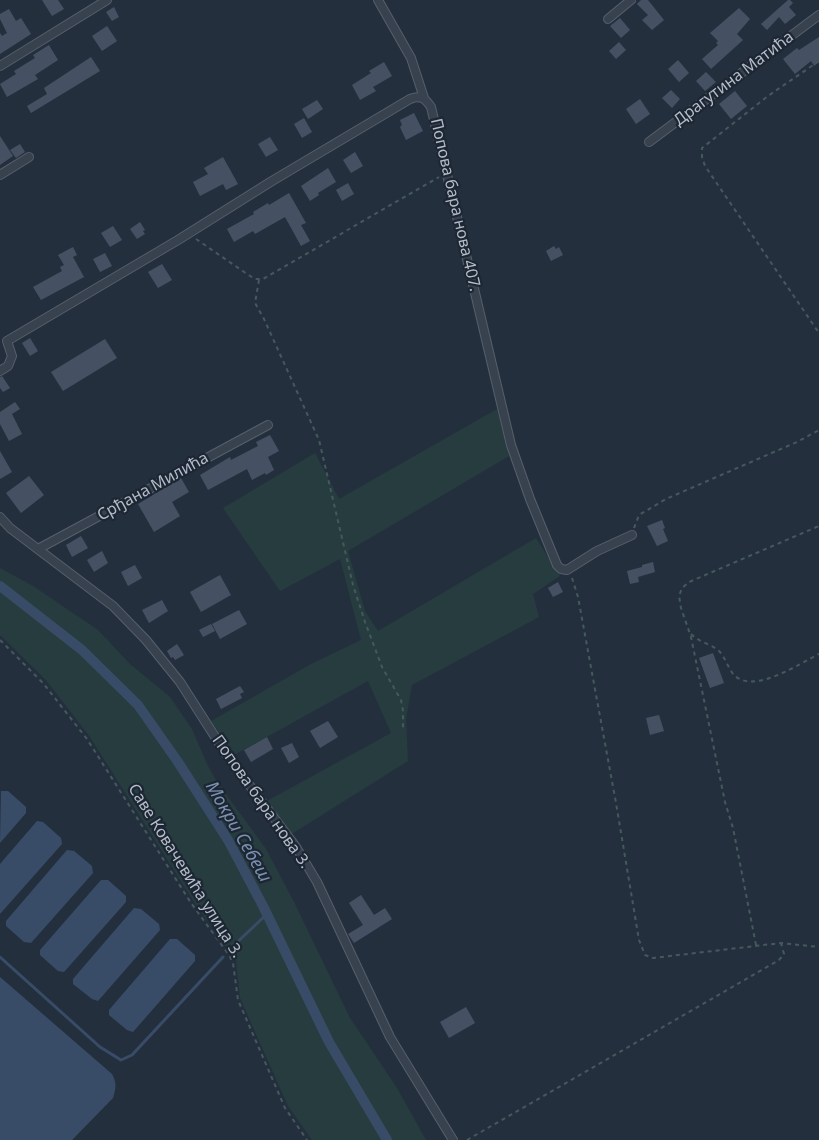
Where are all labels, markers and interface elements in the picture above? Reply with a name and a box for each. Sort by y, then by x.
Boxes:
street label: Драгутина Матића [670,28,798,130]
street label: Попова бара нова 407. [426,117,484,293]
street label: Срђана Милића [94,449,212,525]
street label: Попова бара нова 3. [208,732,314,872]
water label: Мокри Себеш [200,778,276,886]
street label: Саве Ковачевића улица 3. [124,781,246,961]

